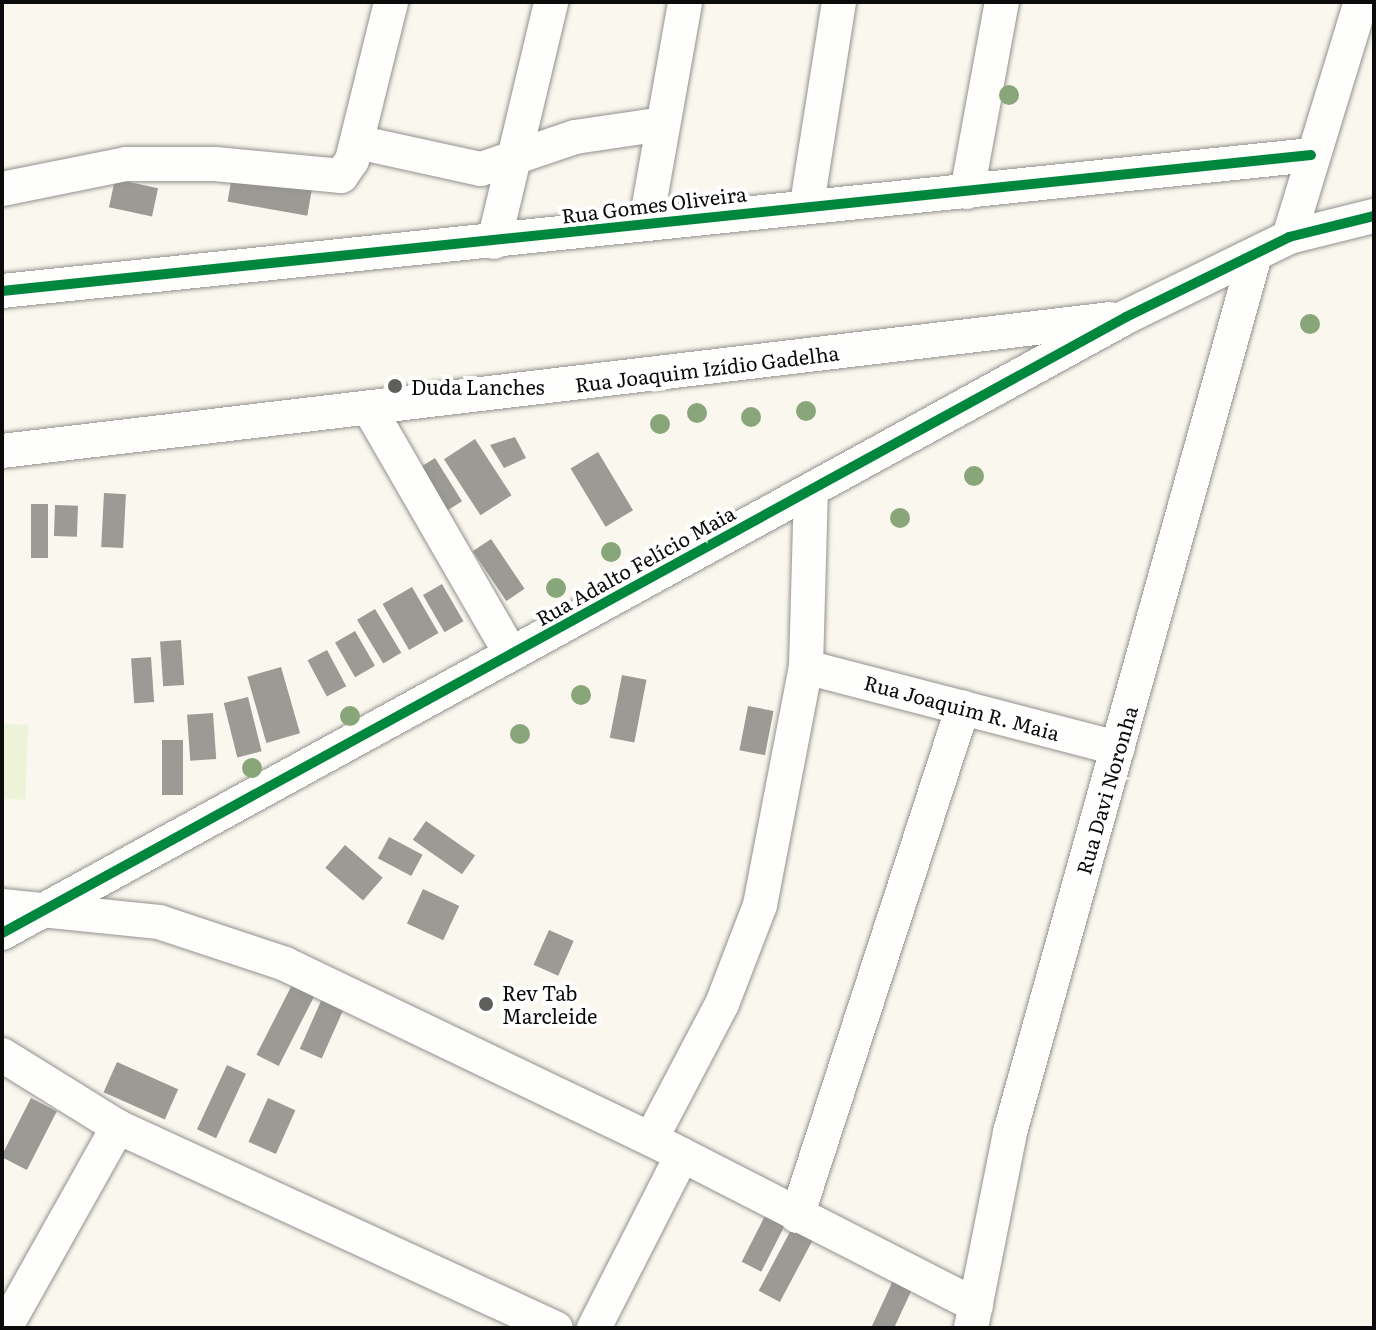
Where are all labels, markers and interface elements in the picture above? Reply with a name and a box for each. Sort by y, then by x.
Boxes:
street label: Rua Gomes Oliveira [560,181,748,227]
street label: Rua Joaquim Izídio Gadelha [574,340,840,396]
place label: Duda Lanches [411,374,545,398]
marker: Duda Lanches [386,377,404,395]
street label: Rua Adalto Felício Maia [531,500,739,630]
street label: Rua Joaquim R. Maia [862,669,1062,745]
street label: Rua Davi Noronha [1070,703,1142,877]
place label: Rev Tab Marcleide [502,980,597,1027]
marker: Rev Tab Marcleide [477,995,495,1013]

